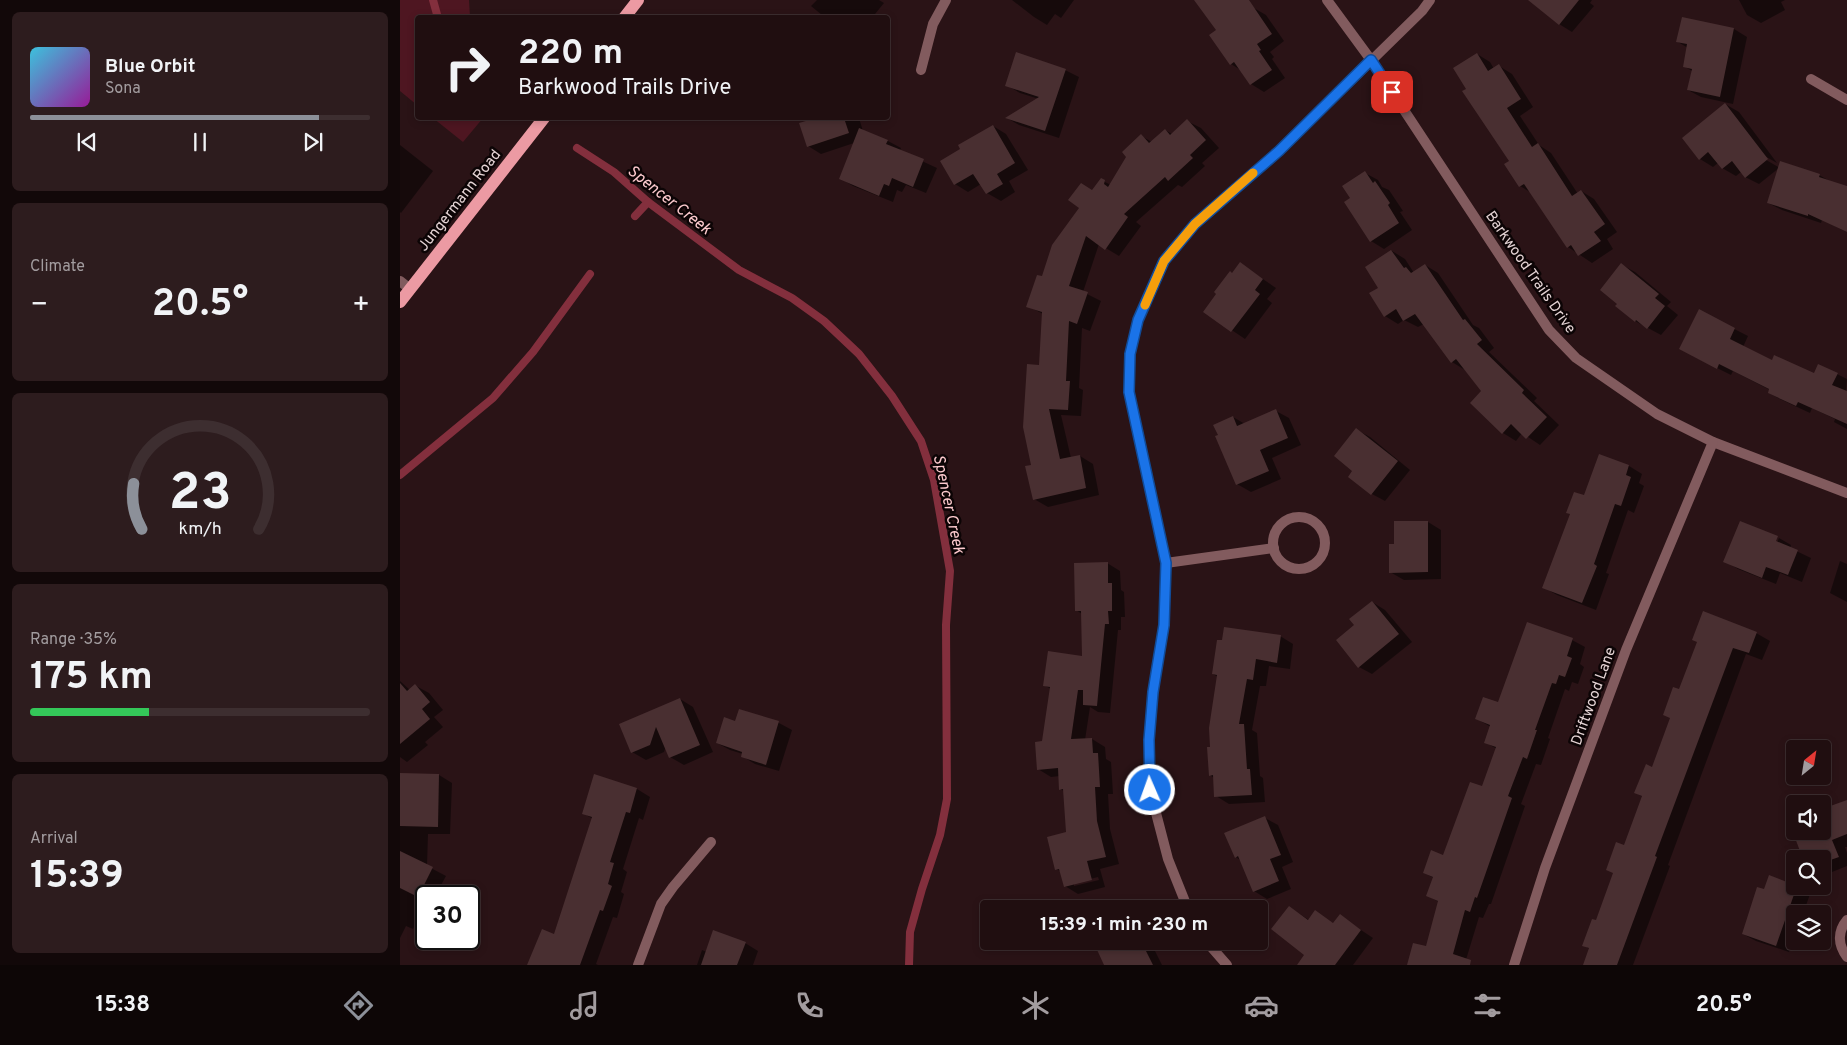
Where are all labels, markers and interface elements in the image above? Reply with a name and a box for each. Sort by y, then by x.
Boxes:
text: 220 m [518,32,623,76]
icon: right [435,35,500,100]
text: Blue Orbit [105,55,195,79]
pin [1371,71,1413,113]
text: Barkwood Trails Drive [518,75,731,102]
icon: arrive [1378,78,1406,106]
text: Sona [105,79,141,99]
icon: previous [73,128,101,156]
icon: pause [186,128,214,156]
icon: next [299,128,327,156]
street label: Jungermann Road [415,146,506,256]
water label: Spencer Creek [623,162,716,240]
street label: Barkwood Trails Drive [1480,208,1579,338]
text: Climate [30,257,85,277]
text: 20.5° [152,281,248,330]
text: − [30,288,48,324]
text: + [352,288,370,324]
water label: Spencer Creek [928,453,969,557]
text: 23 [169,462,231,528]
text: km/h [178,518,222,541]
text: Range · 35% [30,630,117,650]
street label: Driftwood Lane [1568,645,1621,748]
text: 175 km [30,654,153,703]
north arrow [1786,740,1831,785]
map controls [1786,740,1831,950]
position arrow [1123,763,1175,815]
button: sound [1786,795,1831,840]
text: Arrival [30,829,78,849]
button: search [1786,850,1831,895]
text: 15:39 [30,853,124,902]
speed limit sign: 30 [415,885,480,950]
button: layers [1786,905,1831,950]
text: 15:39 · 1 min · 230 m [1040,913,1208,937]
icon: directions [341,988,376,1023]
icon: music [567,988,602,1023]
icon: phone [792,988,827,1023]
icon: climate [1018,988,1053,1023]
icon: car [1244,988,1279,1023]
icon: filters [1470,988,1505,1023]
text: 15:38 [95,992,150,1019]
text: 20.5° [1696,992,1752,1019]

